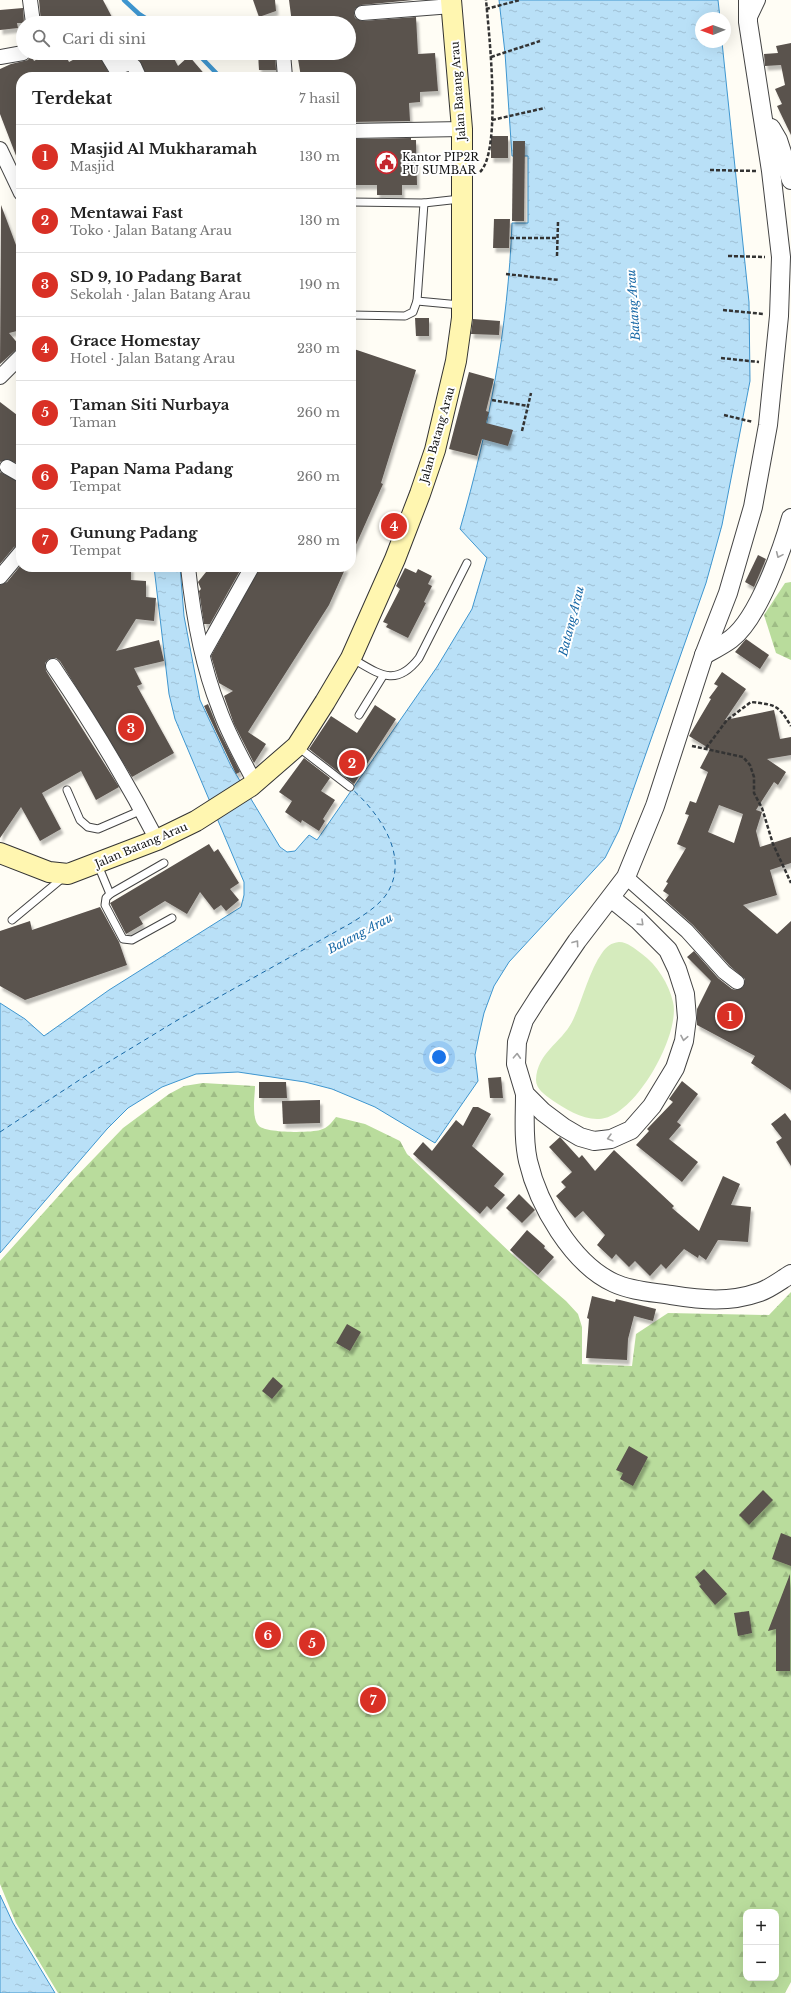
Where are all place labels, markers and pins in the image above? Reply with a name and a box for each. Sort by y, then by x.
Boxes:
public building icon: Kantor PIP2R PU SUMBAR [373,150,399,176]
place label: Kantor PIP2R PU SUMBAR [402,150,479,177]
pin: 4 [381,511,407,541]
pin: 3 [118,713,144,743]
pin: 2 [339,748,365,778]
pin: 1 [717,1001,743,1031]
pin: 6 [255,1620,281,1650]
pin: 5 [299,1628,325,1658]
pin: 7 [360,1685,386,1715]

